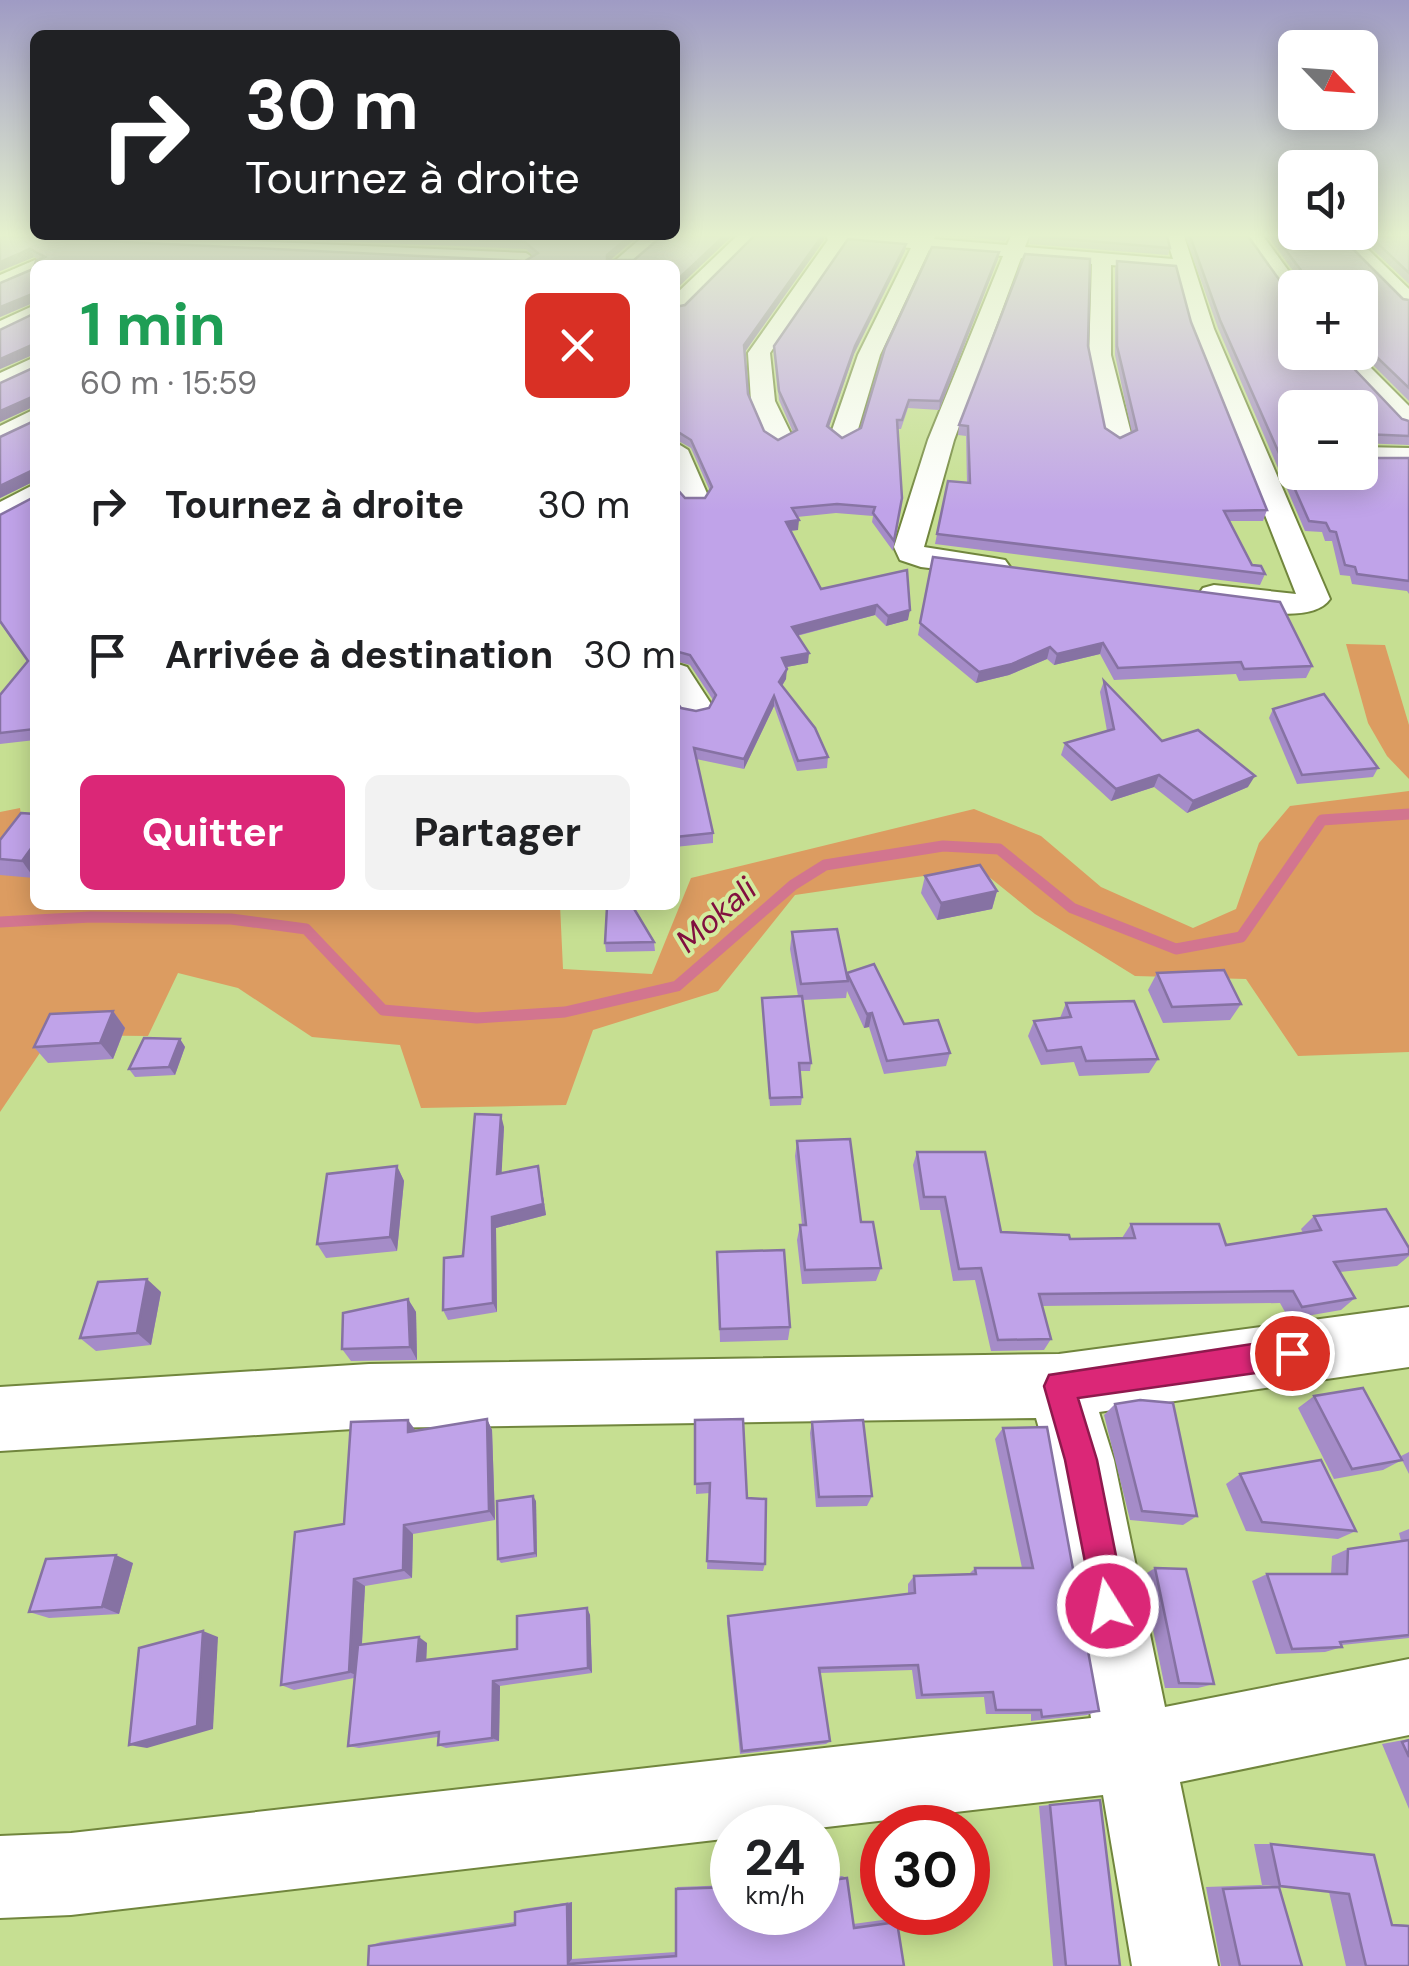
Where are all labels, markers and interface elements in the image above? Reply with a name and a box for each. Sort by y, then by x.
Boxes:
north arrow [1278,30,1378,130]
map controls [1278,30,1378,490]
text: 30 m [245,60,419,151]
icon: right [80,70,210,200]
text: Tournez à droite [245,148,580,207]
button: sound [1278,150,1378,250]
button: + [1278,270,1378,370]
text: 1 min [80,285,226,364]
button: close [525,293,630,398]
text: 60 m · 15:59 [80,362,257,404]
button: − [1278,390,1378,490]
icon: right [80,478,135,533]
text: Tournez à droite [165,480,464,530]
text: 30 m [538,480,630,530]
icon: arrive [80,628,135,683]
text: Arrivée à destination [165,630,553,680]
text: 30 m [583,630,676,680]
button: Quitter [80,775,345,890]
button: Partager [365,775,630,890]
water label: Mokali [667,867,766,962]
pin [1250,1311,1335,1396]
icon: arrive [1265,1326,1320,1381]
position arrow [1056,1554,1160,1658]
speed limit sign: 30 [860,1805,990,1935]
text: 24 [745,1825,806,1891]
text: km/h [745,1879,805,1912]

